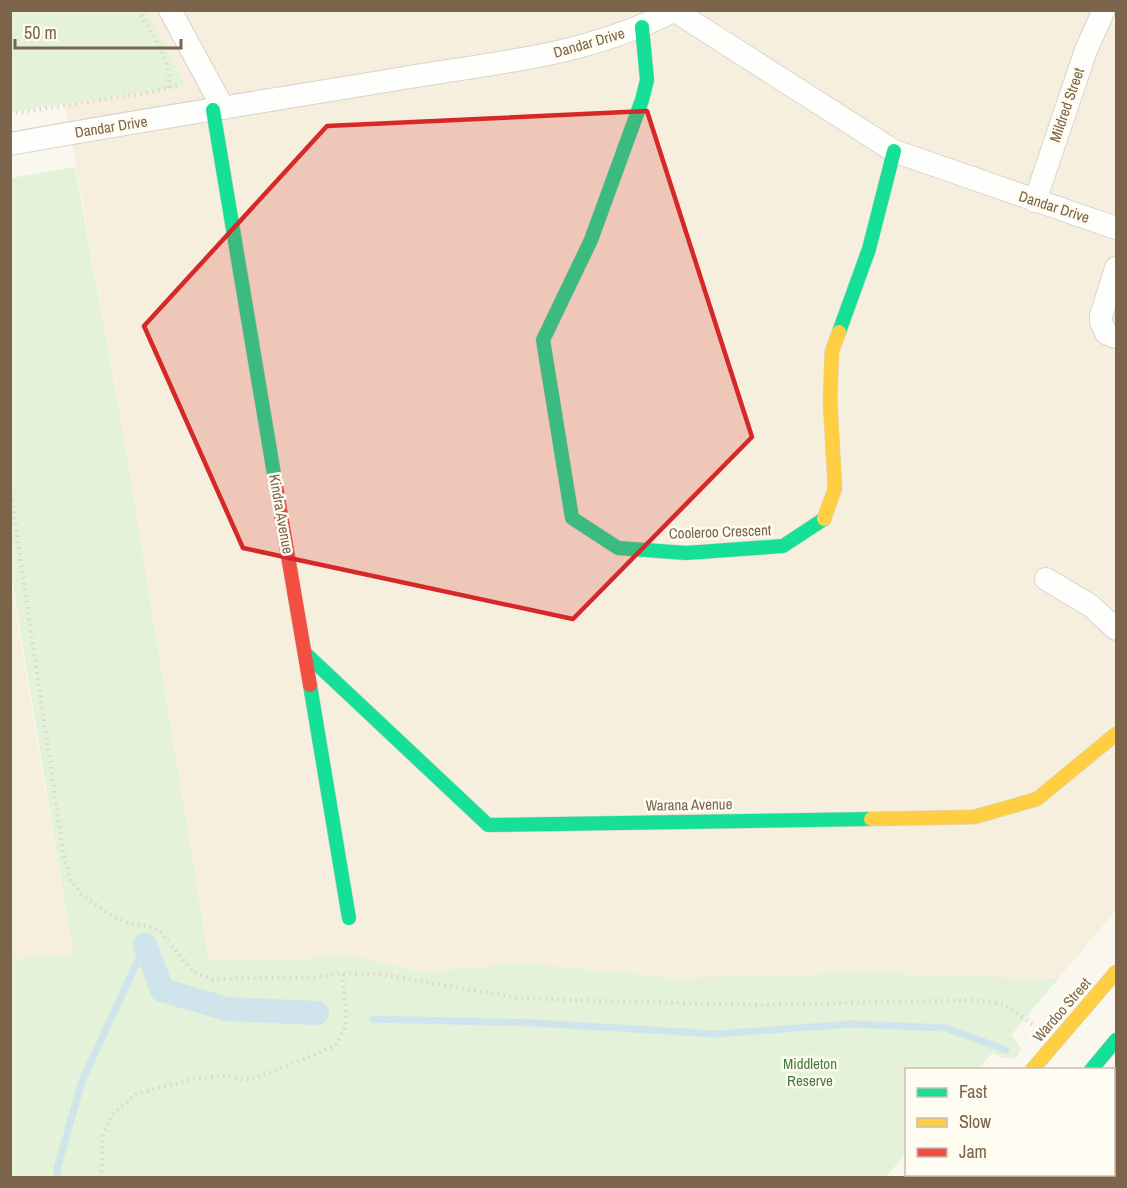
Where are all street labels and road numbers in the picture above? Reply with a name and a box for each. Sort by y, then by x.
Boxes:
street label: Dandar Drive [551,22,627,63]
street label: Mildred Street [1044,64,1089,145]
street label: Dandar Drive [73,110,149,143]
street label: Dandar Drive [1016,185,1092,228]
street label: Kindra Avenue [264,472,299,556]
street label: Cooleroo Crescent [668,519,772,544]
street label: Warana Avenue [645,793,733,816]
street label: Wardoo Street [1028,973,1096,1046]

